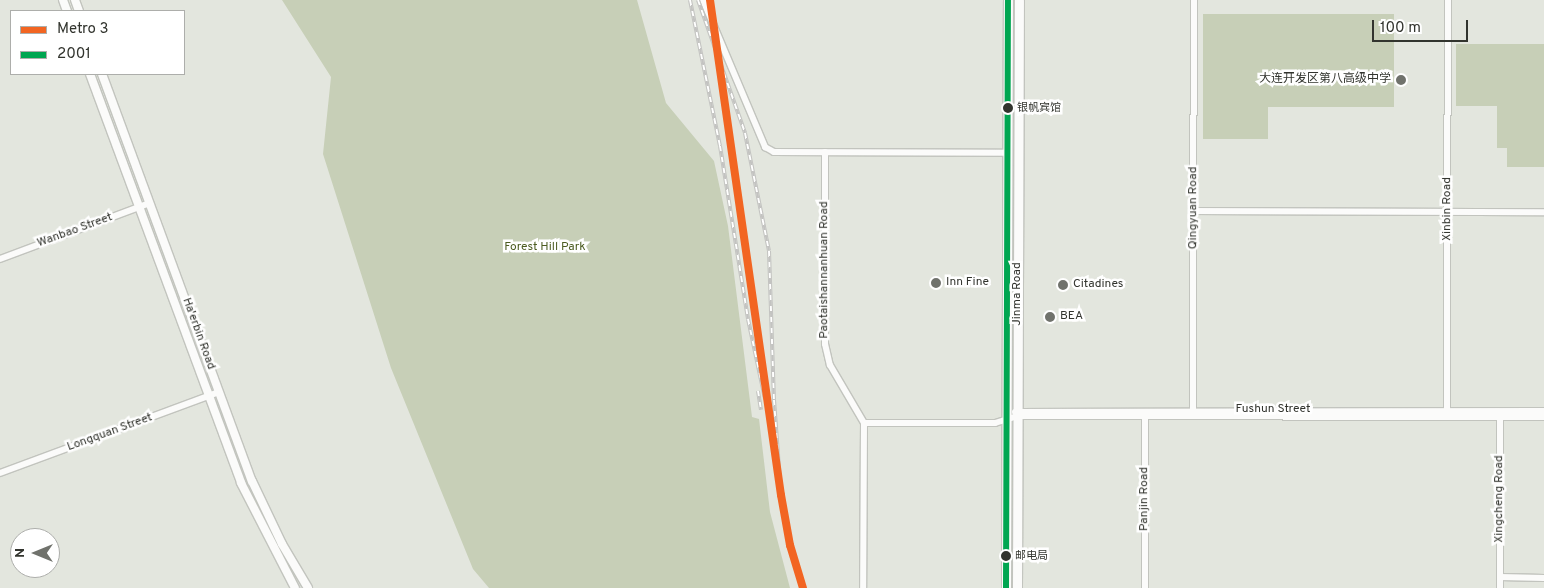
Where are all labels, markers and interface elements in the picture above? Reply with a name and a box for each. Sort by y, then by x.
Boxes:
legend [10,10,185,75]
scale bar [1374,10,1470,42]
text: 100 m [1380,19,1421,38]
text: Metro 3 [57,20,108,39]
text: 2001 [57,45,91,64]
place label: 大连开发区第八高级中学 [1259,73,1391,87]
marker: 大连开发区第八高级中学 [1395,74,1407,86]
place label: 银帆宾馆 [1017,101,1061,115]
marker: 银帆宾馆 [1003,103,1013,113]
street label: Qingyuan Road [1187,167,1201,249]
street label: Xinbin Road [1441,177,1455,241]
street label: Paotaishannanhuan Road [818,201,832,339]
street label: Wanbao Street [35,211,115,251]
park label: Forest Hill Park [504,241,586,255]
street label: Jinma Road [1011,262,1025,326]
place label: Inn Fine [946,276,989,290]
marker: Inn Fine [930,277,942,289]
place label: Citadines [1073,278,1123,292]
marker: Citadines [1057,279,1069,291]
street label: Ha'erbin Road [178,296,218,372]
place label: BEA [1060,310,1083,324]
marker: BEA [1044,311,1056,323]
street label: Fushun Street [1236,403,1310,417]
street label: Longquan Street [65,411,155,455]
street label: Xingcheng Road [1493,455,1507,543]
street label: Panjin Road [1138,467,1152,531]
north arrow [10,528,60,578]
text: N [12,548,29,558]
place label: 邮电局 [1015,549,1048,563]
marker: 邮电局 [1001,551,1011,561]

